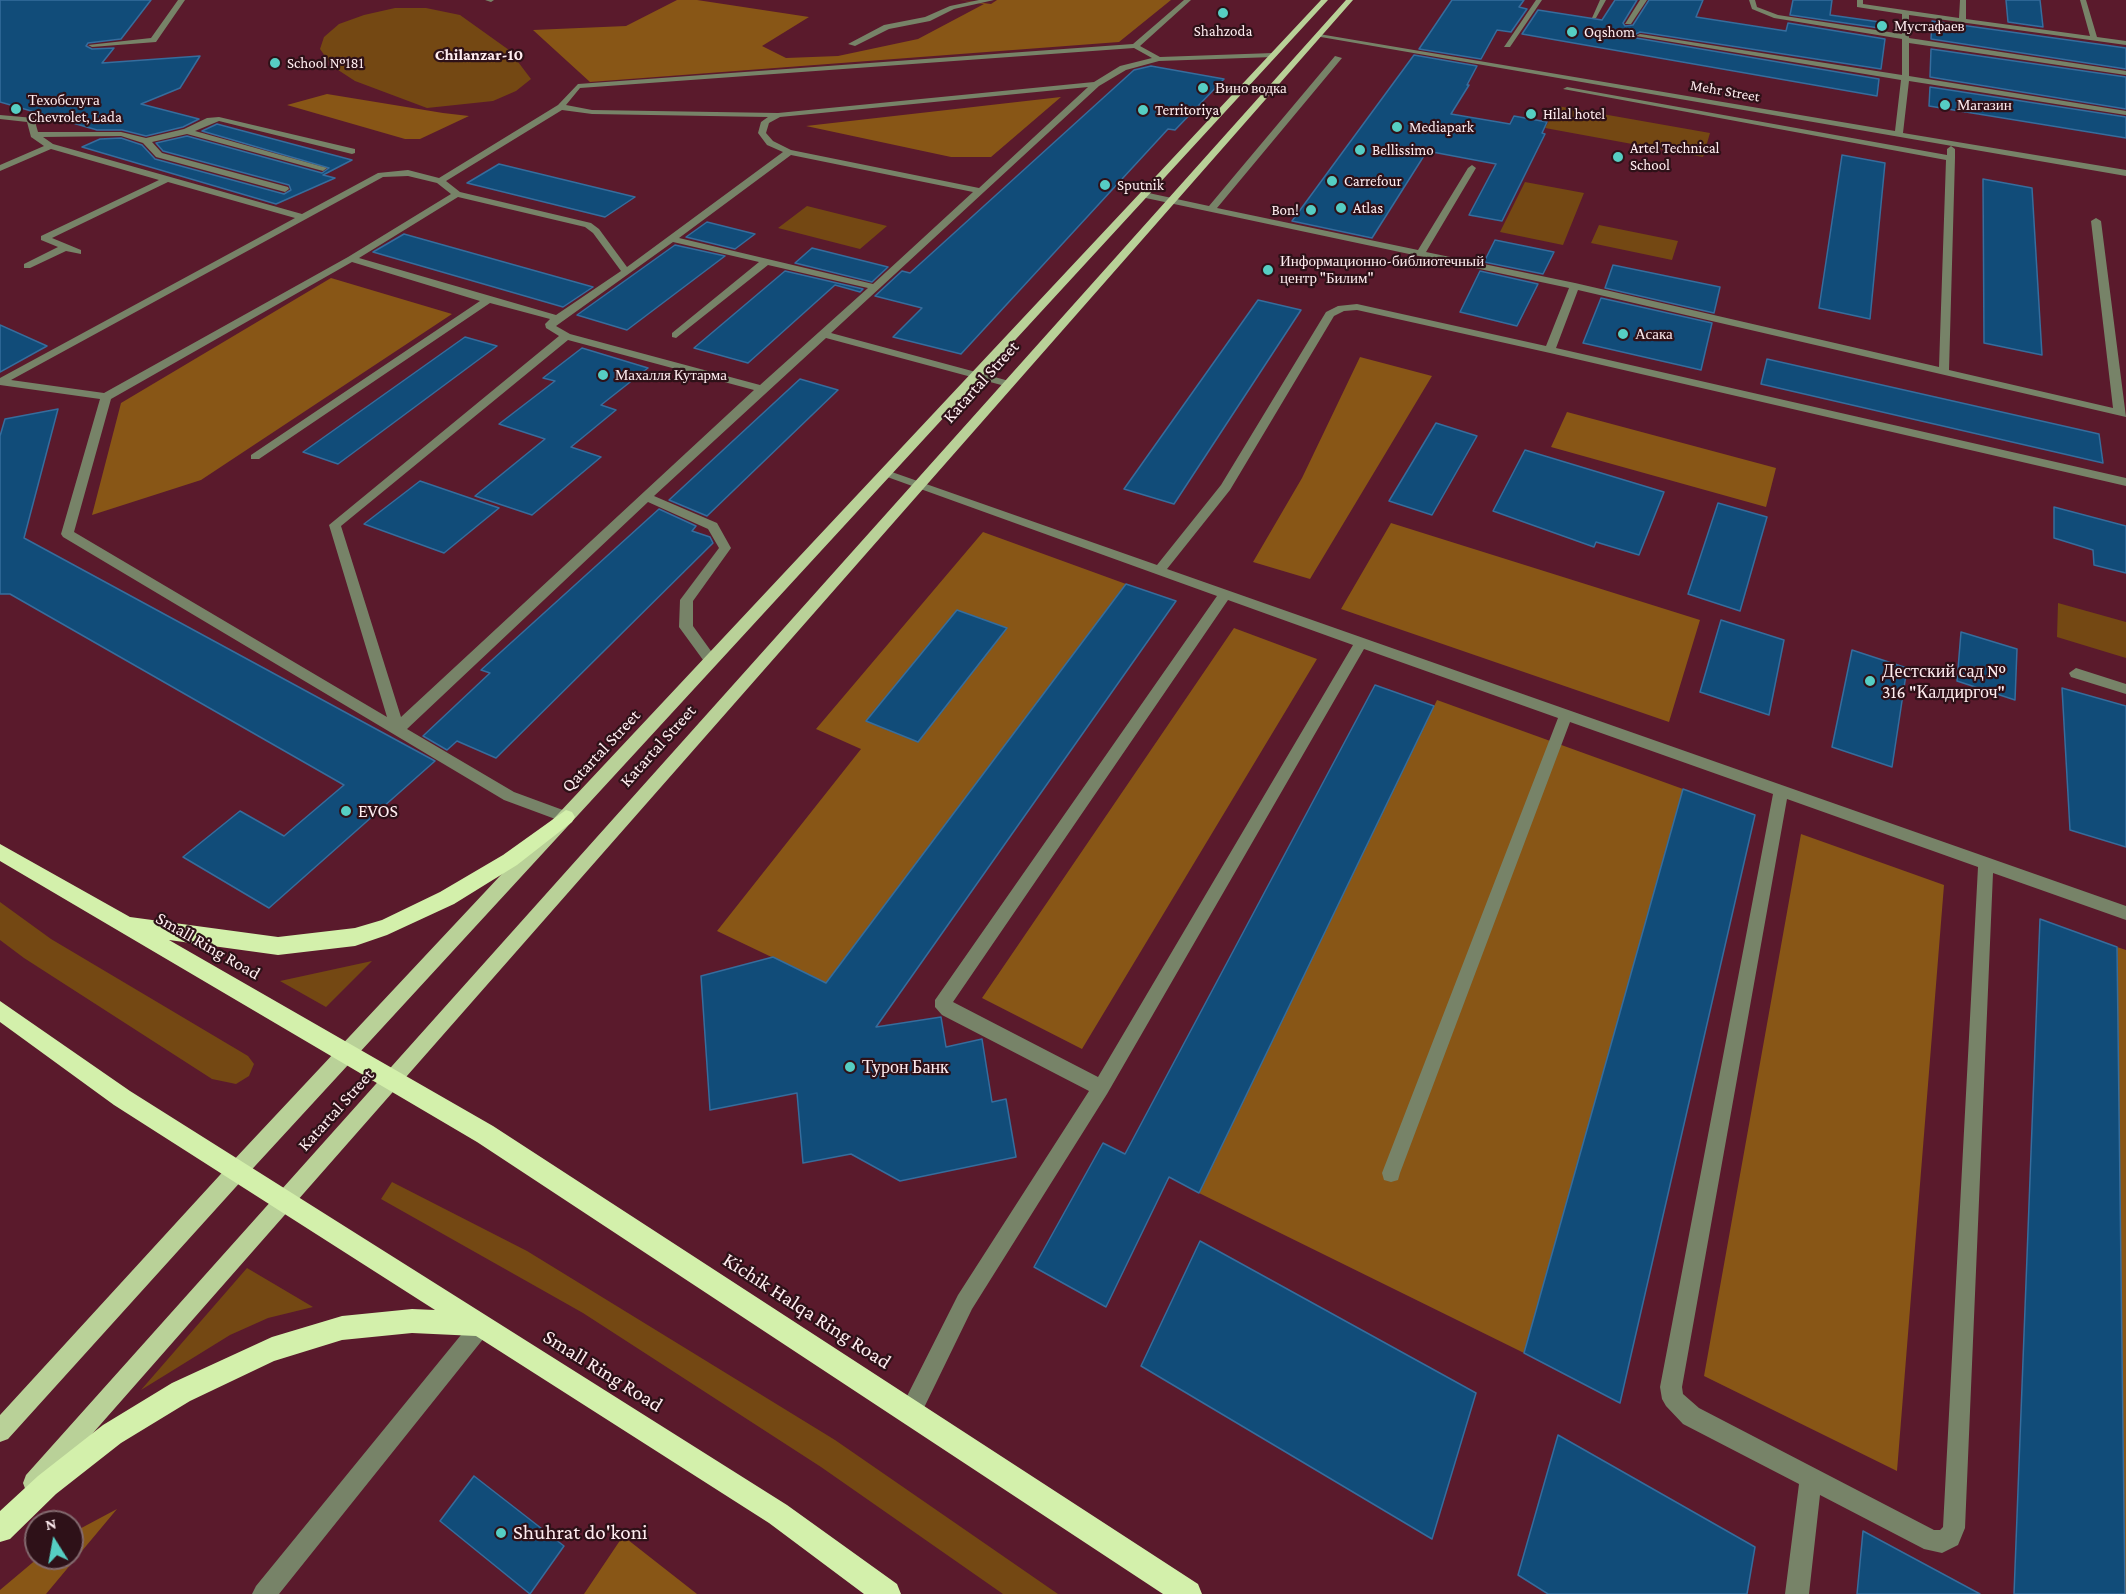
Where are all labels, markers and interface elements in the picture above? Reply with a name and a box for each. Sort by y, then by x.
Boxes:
marker: Shahzoda [1216,6,1230,20]
place label: Мустафаев [1894,17,1965,35]
marker: Мустафаев [1875,19,1889,33]
place label: Shahzoda [1194,22,1252,40]
place label: Oqshom [1584,23,1635,41]
marker: Oqshom [1565,25,1579,39]
district label: Chilanzar-10 [435,45,523,65]
place label: School №181 [287,54,364,72]
marker: School №181 [268,56,282,70]
street label: Mehr Street [1689,76,1761,106]
place label: Вино водка [1215,79,1287,97]
marker: Вино водка [1196,81,1210,95]
place label: Техобслуга Chevrolet, Lada [28,91,122,126]
place label: Магазин [1957,96,2012,114]
marker: Магазин [1938,98,1952,112]
place label: Territoriya [1155,101,1219,119]
marker: Техобслуга Chevrolet, Lada [9,102,23,116]
marker: Territoriya [1136,103,1150,117]
place label: Hilal hotel [1543,105,1605,123]
marker: Hilal hotel [1524,107,1538,121]
place label: Mediapark [1409,118,1474,136]
marker: Mediapark [1390,120,1404,134]
place label: Artel Technical School [1630,139,1720,174]
place label: Bellissimo [1372,141,1434,159]
marker: Bellissimo [1353,143,1367,157]
marker: Artel Technical School [1611,150,1625,164]
place label: Carrefour [1344,172,1402,190]
marker: Carrefour [1325,174,1339,188]
place label: Sputnik [1117,176,1164,194]
marker: Sputnik [1098,178,1112,192]
place label: Atlas [1353,199,1383,217]
place label: Bon! [1271,201,1299,219]
marker: Atlas [1334,201,1348,215]
marker: Bon! [1304,203,1318,217]
place label: Информационно-библиотечный центр "Билим" [1280,252,1484,287]
marker: Информационно-библиотечный центр "Билим" [1261,263,1275,277]
place label: Асака [1635,325,1673,343]
marker: Асака [1616,327,1630,341]
street label: Katartal Street [938,336,1024,428]
place label: Махалля Кутарма [615,366,727,384]
marker: Махалля Кутарма [596,368,610,382]
place label: Дестский сад № 316 "Калдиргоч" [1882,660,2006,702]
marker: Дестский сад № 316 "Калдиргоч" [1863,674,1877,688]
street label: Katartal Street [615,700,701,792]
street label: Qatartal Street [557,705,645,797]
place label: EVOS [358,800,398,822]
marker: EVOS [339,804,353,818]
street label: Small Ring Road [152,907,264,985]
place label: Турон Банк [862,1056,949,1078]
marker: Турон Банк [843,1060,857,1074]
street label: Katartal Street [293,1064,379,1156]
street label: Kichik Halqa Ring Road [718,1247,896,1375]
street label: Small Ring Road [538,1324,668,1418]
north arrow [24,1510,84,1570]
text: N [44,1514,58,1533]
place label: Shuhrat do'koni [513,1520,648,1546]
marker: Shuhrat do'koni [494,1526,508,1540]

